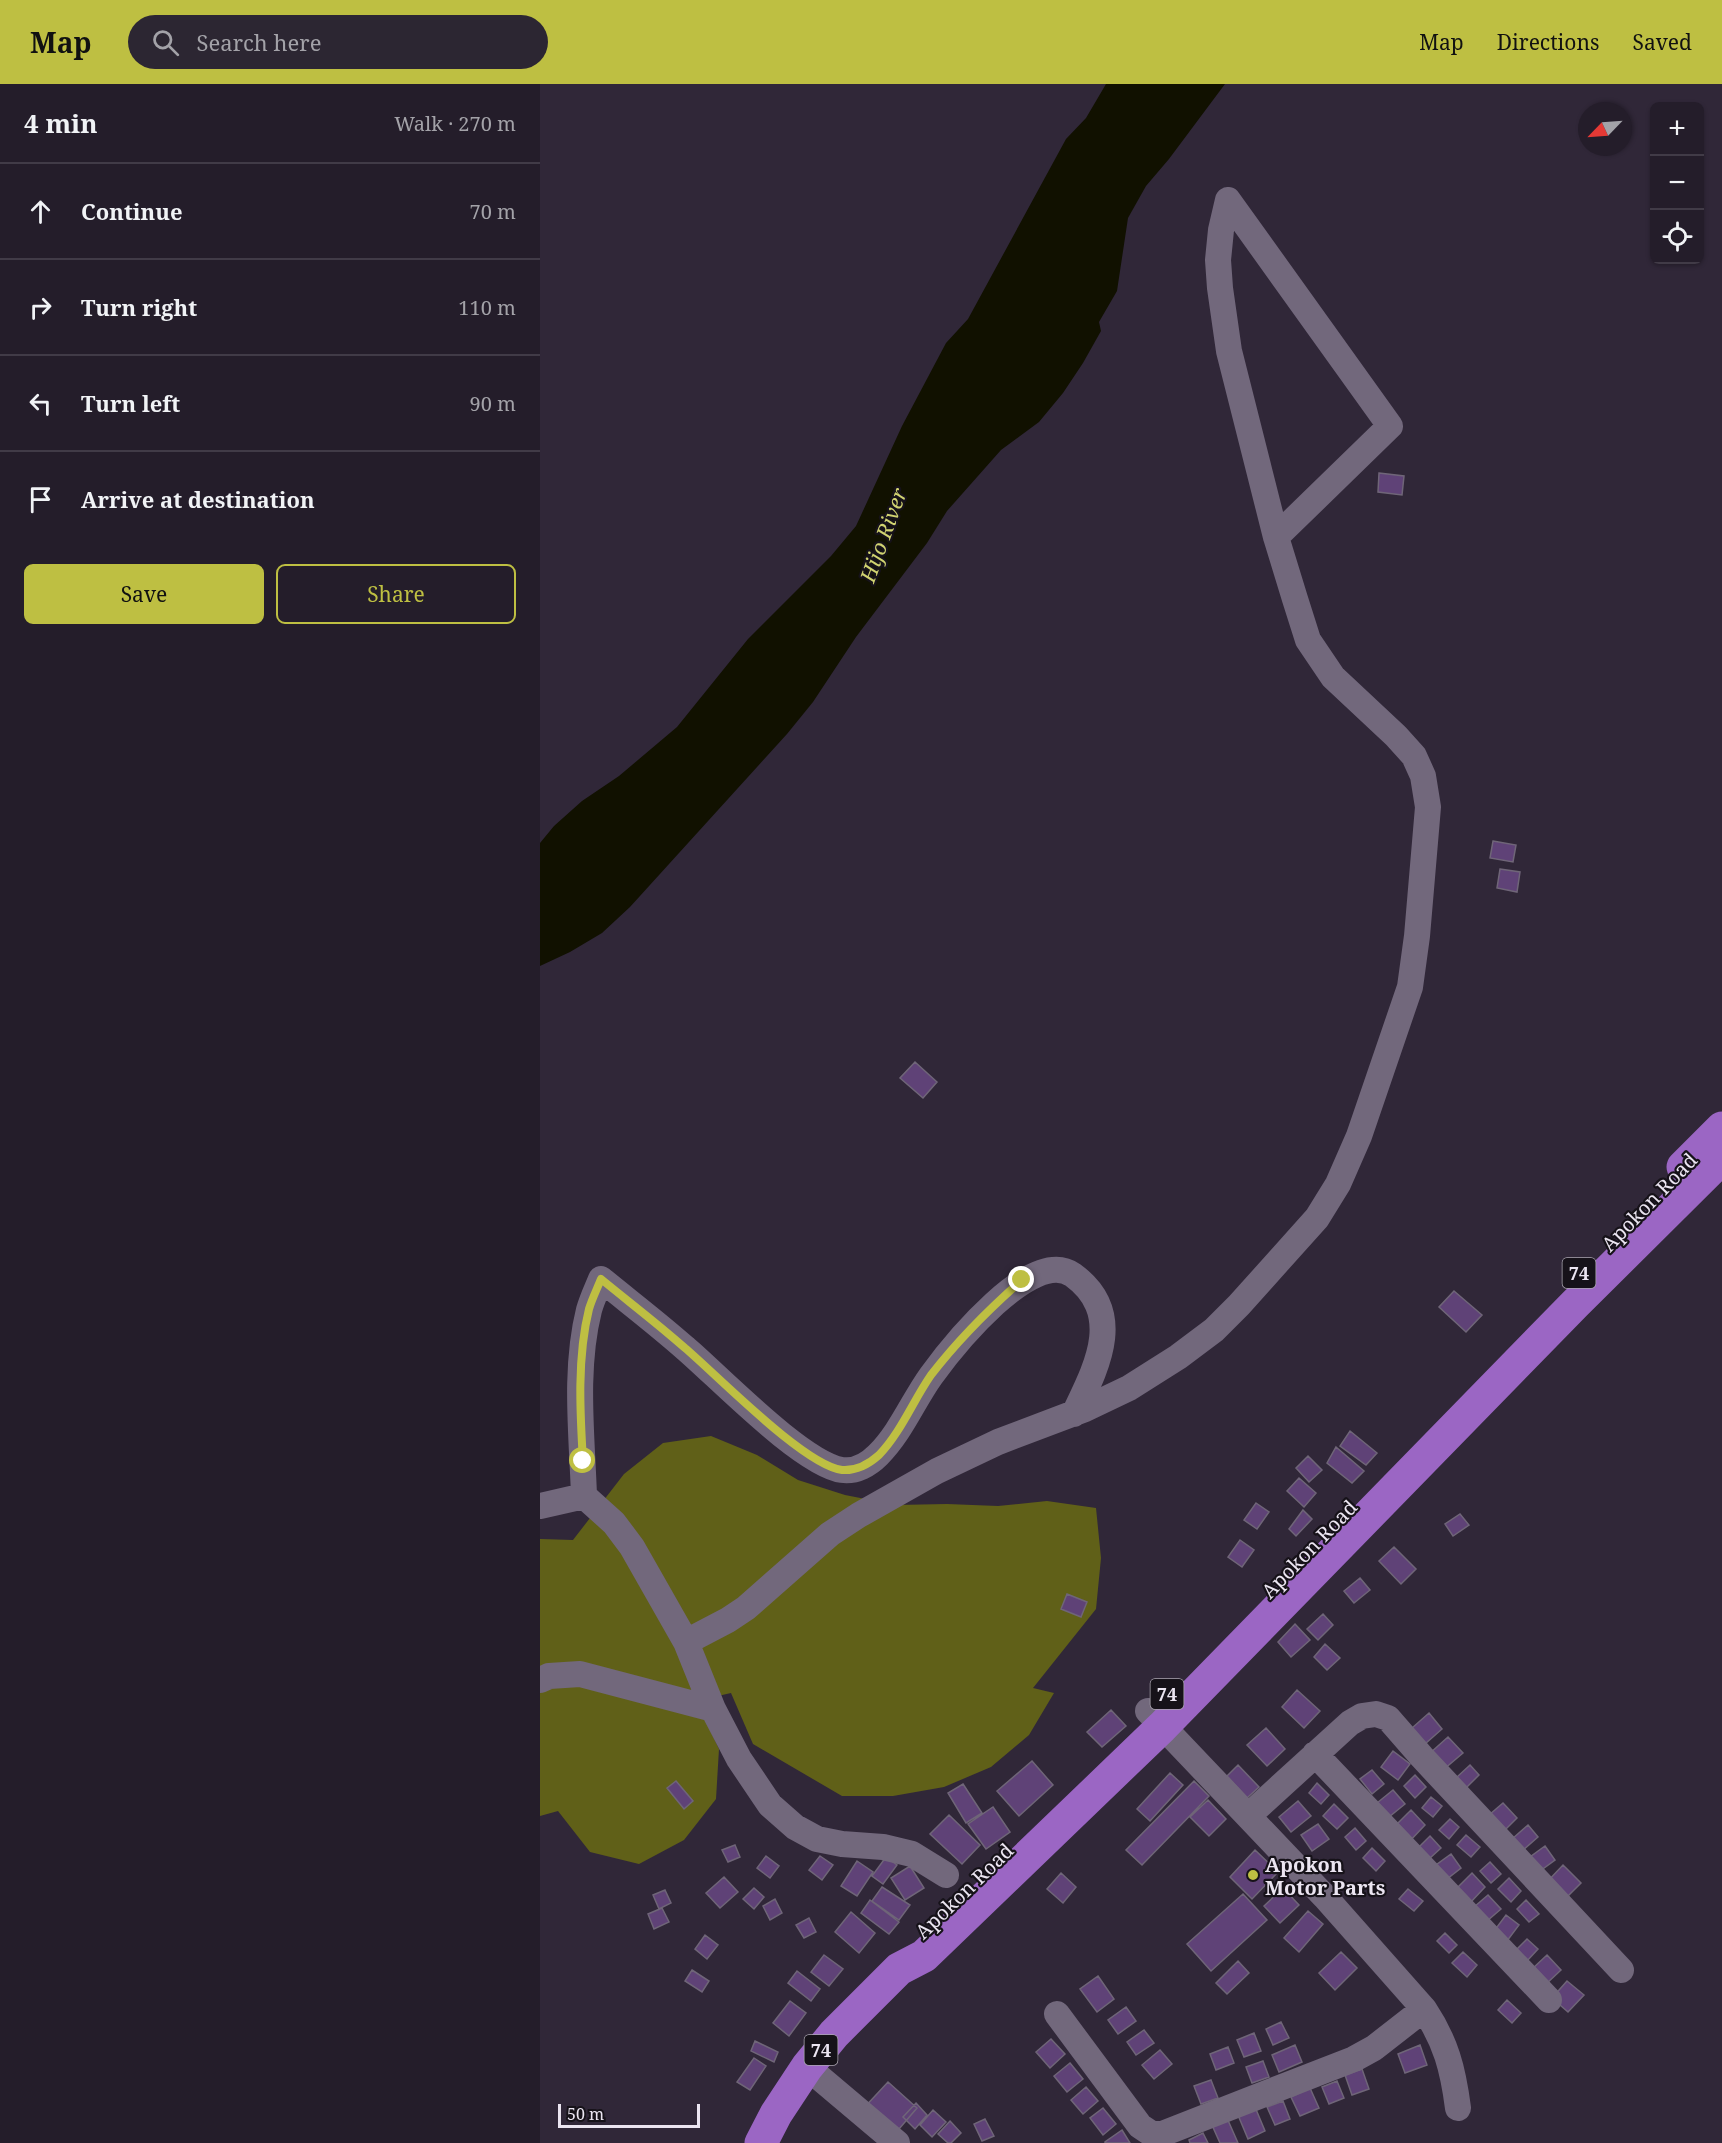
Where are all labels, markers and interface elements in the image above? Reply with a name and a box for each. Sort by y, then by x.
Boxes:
search box [128,15,548,69]
text: Map [30,23,92,61]
icon: search [149,26,182,59]
text: Search here [197,27,321,57]
text: Map [1419,28,1464,56]
text: Directions [1497,28,1599,56]
text: Saved [1632,28,1692,56]
north arrow [1578,102,1632,156]
map controls [1650,102,1704,264]
button: + [1650,102,1704,156]
text: 4 min [24,105,98,141]
text: Walk · 270 m [394,110,516,137]
button: − [1650,156,1704,210]
icon: ahead [24,195,57,228]
text: Continue [81,196,183,226]
text: 70 m [470,198,516,225]
button: locate [1650,210,1704,264]
icon: right [24,291,57,324]
text: Turn right [81,292,197,322]
text: 110 m [458,294,516,321]
icon: left [24,387,57,420]
text: Turn left [81,388,180,418]
text: 90 m [470,390,516,417]
icon: arrive [24,483,57,516]
text: Arrive at destination [81,484,315,514]
water label: Hijo River [853,484,913,587]
button: Save [24,564,264,624]
button: Share [276,564,516,624]
street label: Apokon Road [1595,1147,1703,1257]
road number: 74 [1562,1258,1596,1288]
route end [1008,1266,1034,1292]
route start [569,1447,595,1473]
street label: Apokon Road [1255,1494,1363,1604]
road number: 74 [1150,1679,1184,1709]
street label: Apokon Road [909,1837,1019,1945]
place label: Apokon Motor Parts [1265,1851,1385,1901]
marker: Apokon Motor Parts [1246,1868,1260,1882]
road number: 74 [804,2035,838,2065]
scale bar [558,2101,700,2128]
text: 50 m [567,2103,604,2125]

